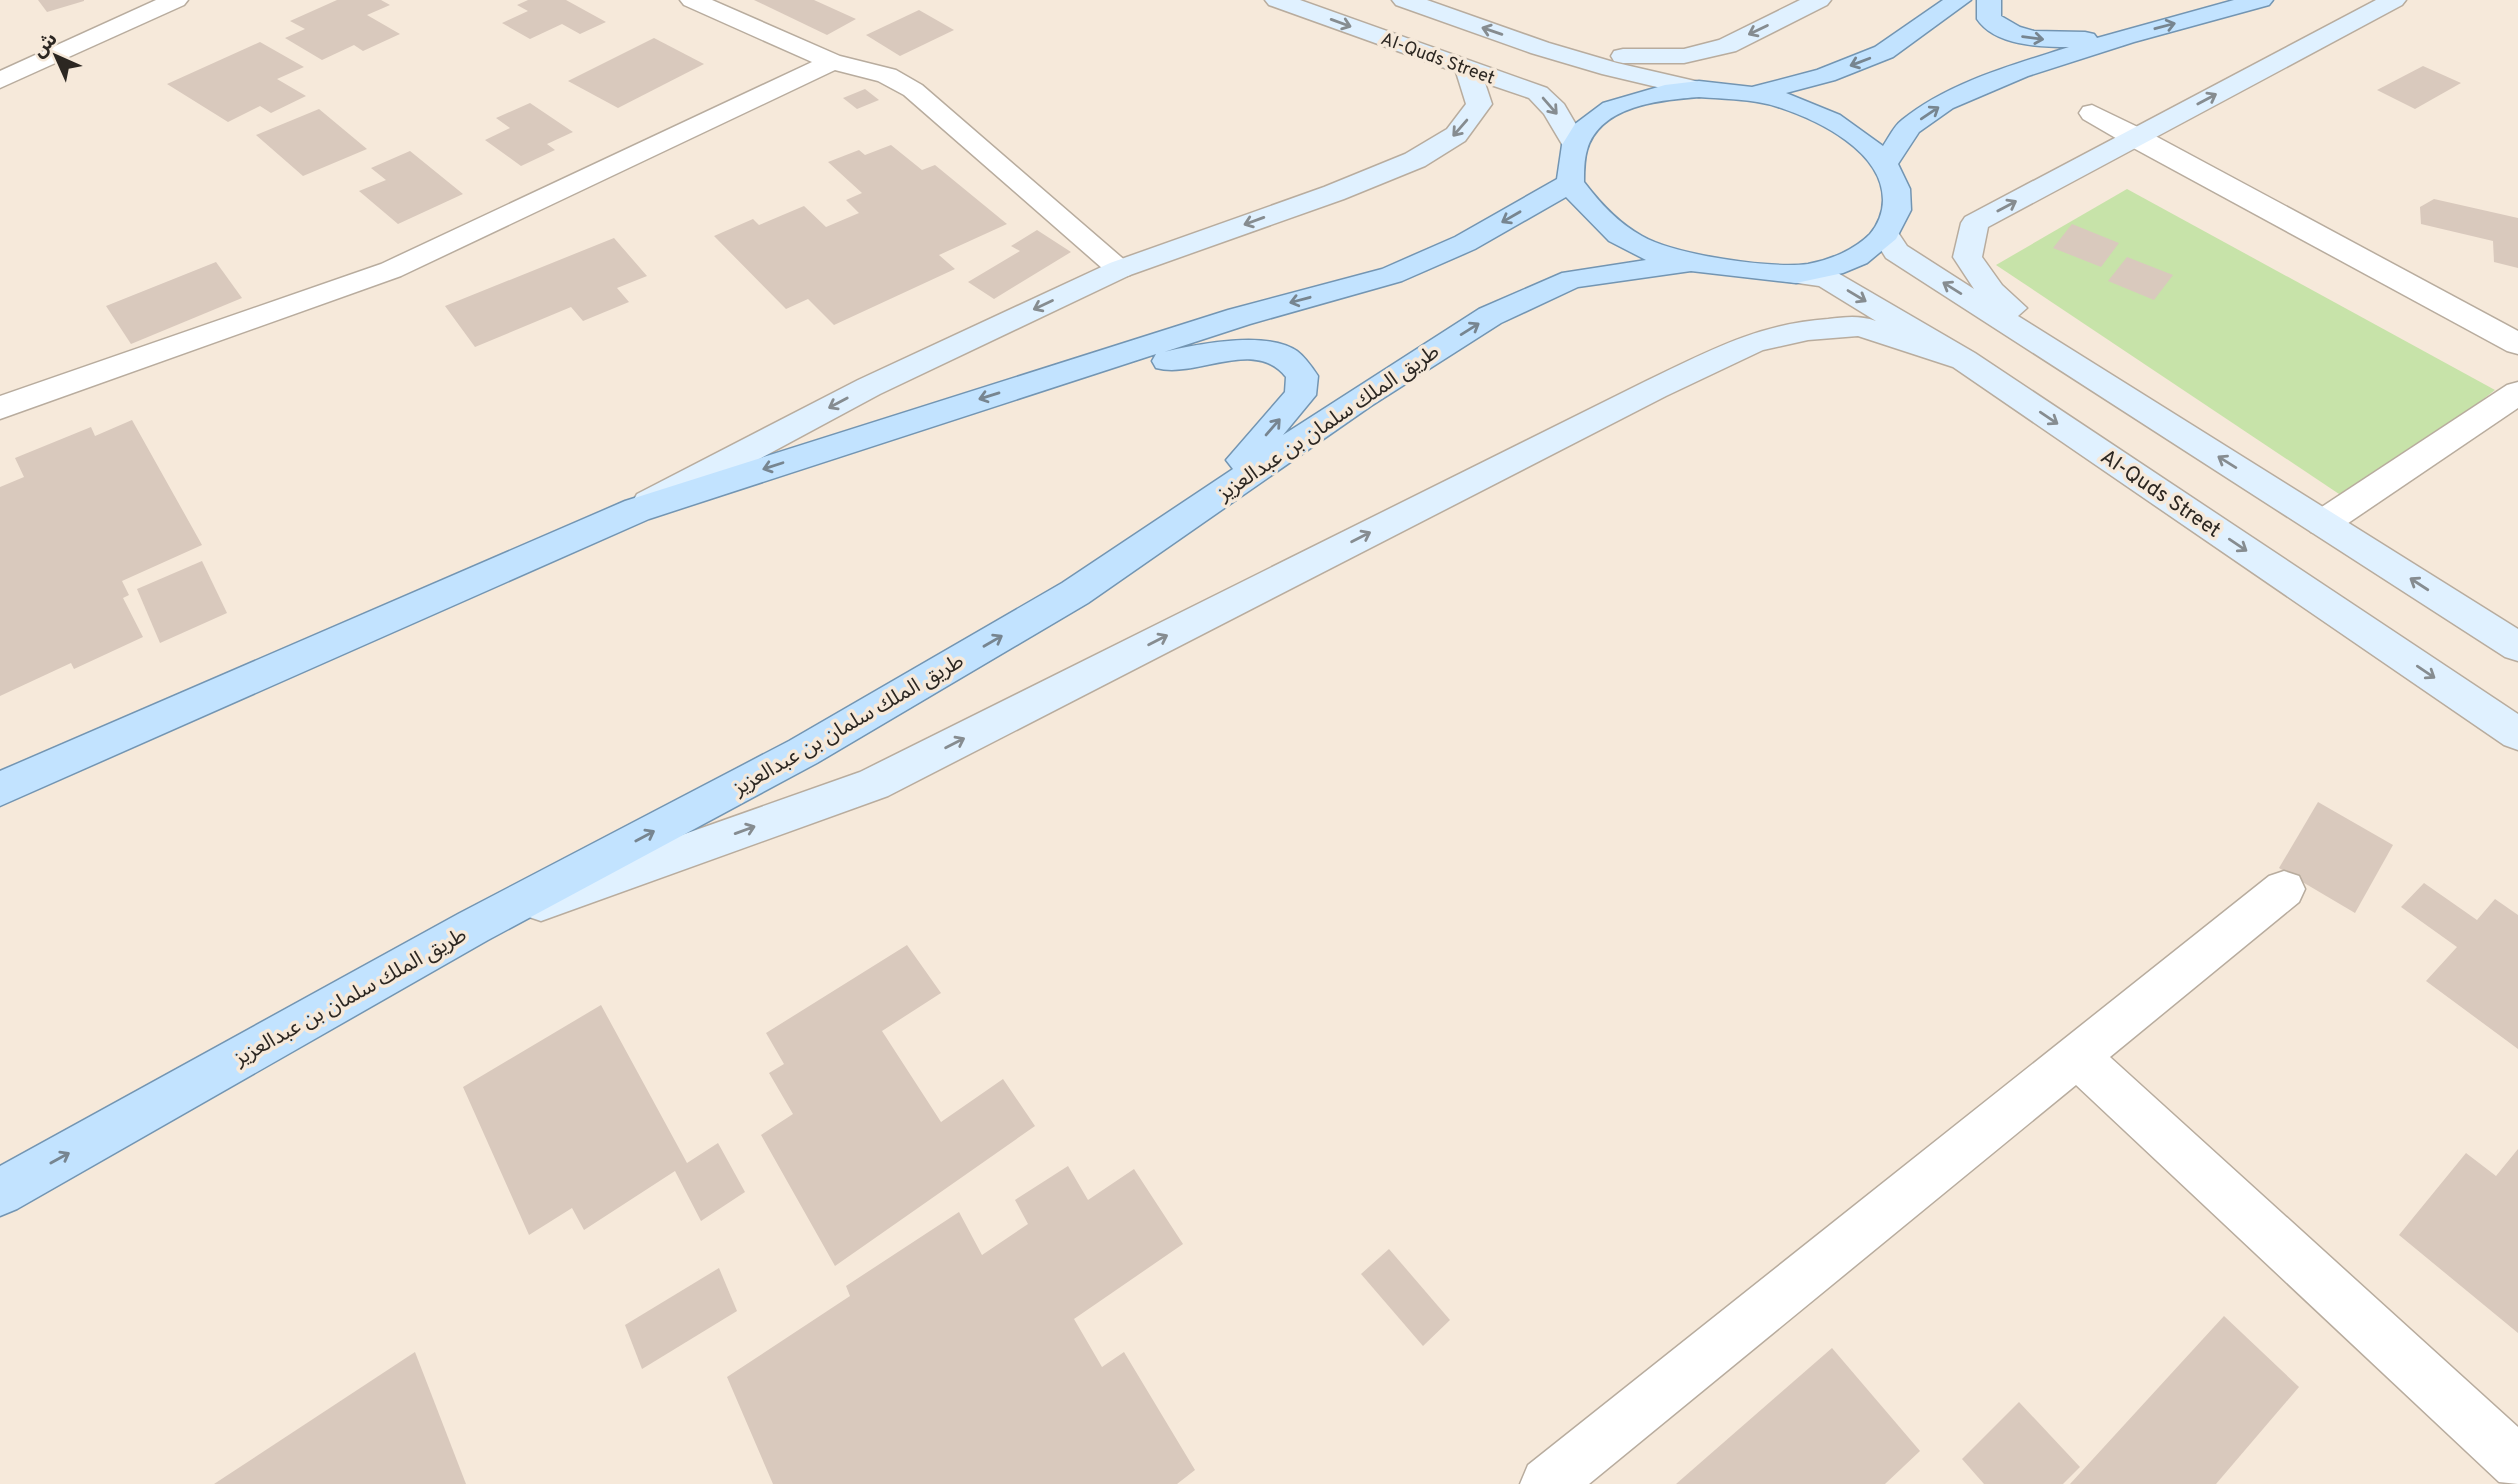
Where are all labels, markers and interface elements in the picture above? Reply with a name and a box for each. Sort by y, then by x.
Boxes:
one-way arrow [1329,18,1351,30]
one-way arrow [2153,19,2176,32]
north arrow [21,21,91,91]
one-way arrow [1482,24,1504,36]
one-way arrow [1748,24,1769,38]
text: ش [28,28,63,63]
street label: Al-Quds Street [1377,28,1498,91]
one-way arrow [2021,31,2044,44]
one-way arrow [1850,56,1871,69]
one-way arrow [2197,92,2217,106]
one-way arrow [1542,97,1559,114]
one-way arrow [1919,106,1939,120]
one-way arrow [1452,119,1468,137]
one-way arrow [1996,199,2016,213]
one-way arrow [1501,210,1521,224]
one-way arrow [1244,216,1266,228]
one-way arrow [1943,280,1963,294]
one-way arrow [1847,289,1867,303]
one-way arrow [1289,294,1312,307]
one-way arrow [1033,299,1054,312]
one-way arrow [1460,321,1480,335]
street label: طريق الملك سلمان بن عبدالعزيز [1212,339,1445,508]
one-way arrow [978,391,1000,404]
one-way arrow [828,396,848,410]
one-way arrow [2039,411,2058,425]
one-way arrow [1265,418,1281,436]
street label: Al-Quds Street [2095,444,2226,544]
one-way arrow [2218,455,2238,469]
one-way arrow [762,461,784,473]
one-way arrow [1350,530,1371,544]
one-way arrow [2228,538,2247,552]
one-way arrow [2410,577,2429,592]
one-way arrow [1147,633,1168,647]
one-way arrow [983,634,1003,648]
street label: طريق الملك سلمان بن عبدالعزيز [728,648,969,803]
one-way arrow [2416,665,2436,679]
one-way arrow [944,735,965,749]
one-way arrow [733,822,755,835]
one-way arrow [634,829,655,842]
street label: طريق الملك سلمان بن عبدالعزيز [229,922,472,1073]
one-way arrow [49,1151,69,1165]

